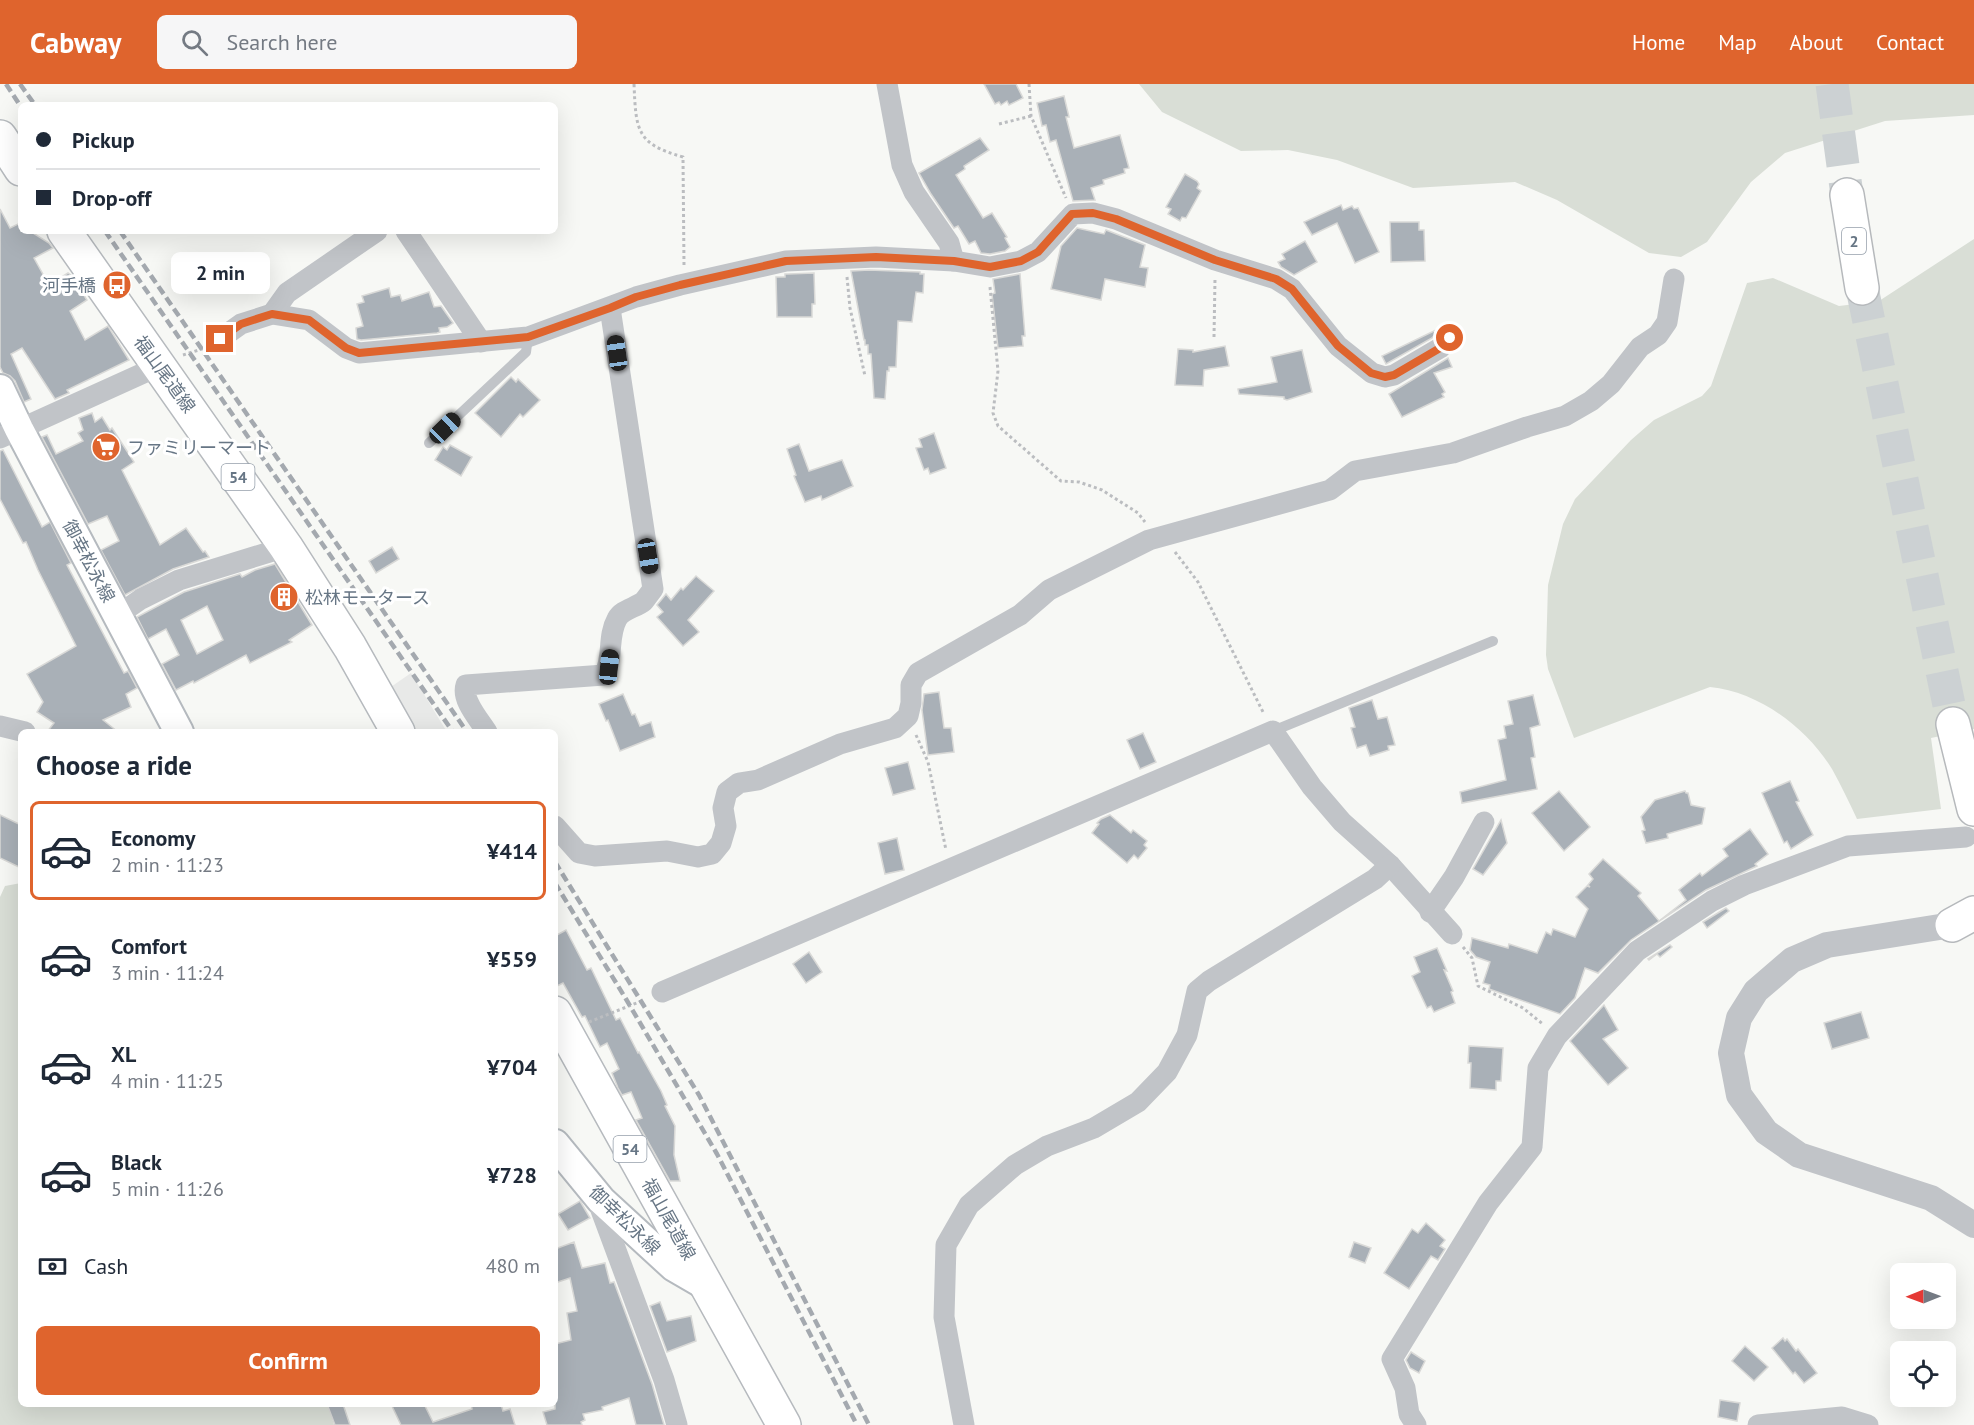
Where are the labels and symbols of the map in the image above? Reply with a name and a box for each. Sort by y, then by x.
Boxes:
road number: 2 [1842,228,1866,254]
callout: 2 min [170,252,270,294]
bus stop icon: 河手橋 [101,269,133,301]
place label: 河手橋 [42,274,96,297]
route start [1436,324,1463,351]
route end [206,325,233,352]
street label: 福山尾道線 [129,331,201,417]
car [606,334,628,372]
car [426,409,464,447]
supermarket icon: ファミリーマート [90,431,122,463]
place label: ファミリーマート [127,436,271,459]
road number: 54 [222,464,254,490]
street label: 御幸松永線 [58,516,120,606]
car [636,537,660,575]
building icon: 松林モータース [268,581,300,613]
place label: 松林モータース [305,586,430,609]
car [598,648,620,686]
road number: 54 [614,1136,646,1162]
street label: 福山尾道線 [637,1174,701,1264]
street label: 御幸松永線 [585,1180,665,1260]
north arrow [1890,1263,1956,1329]

